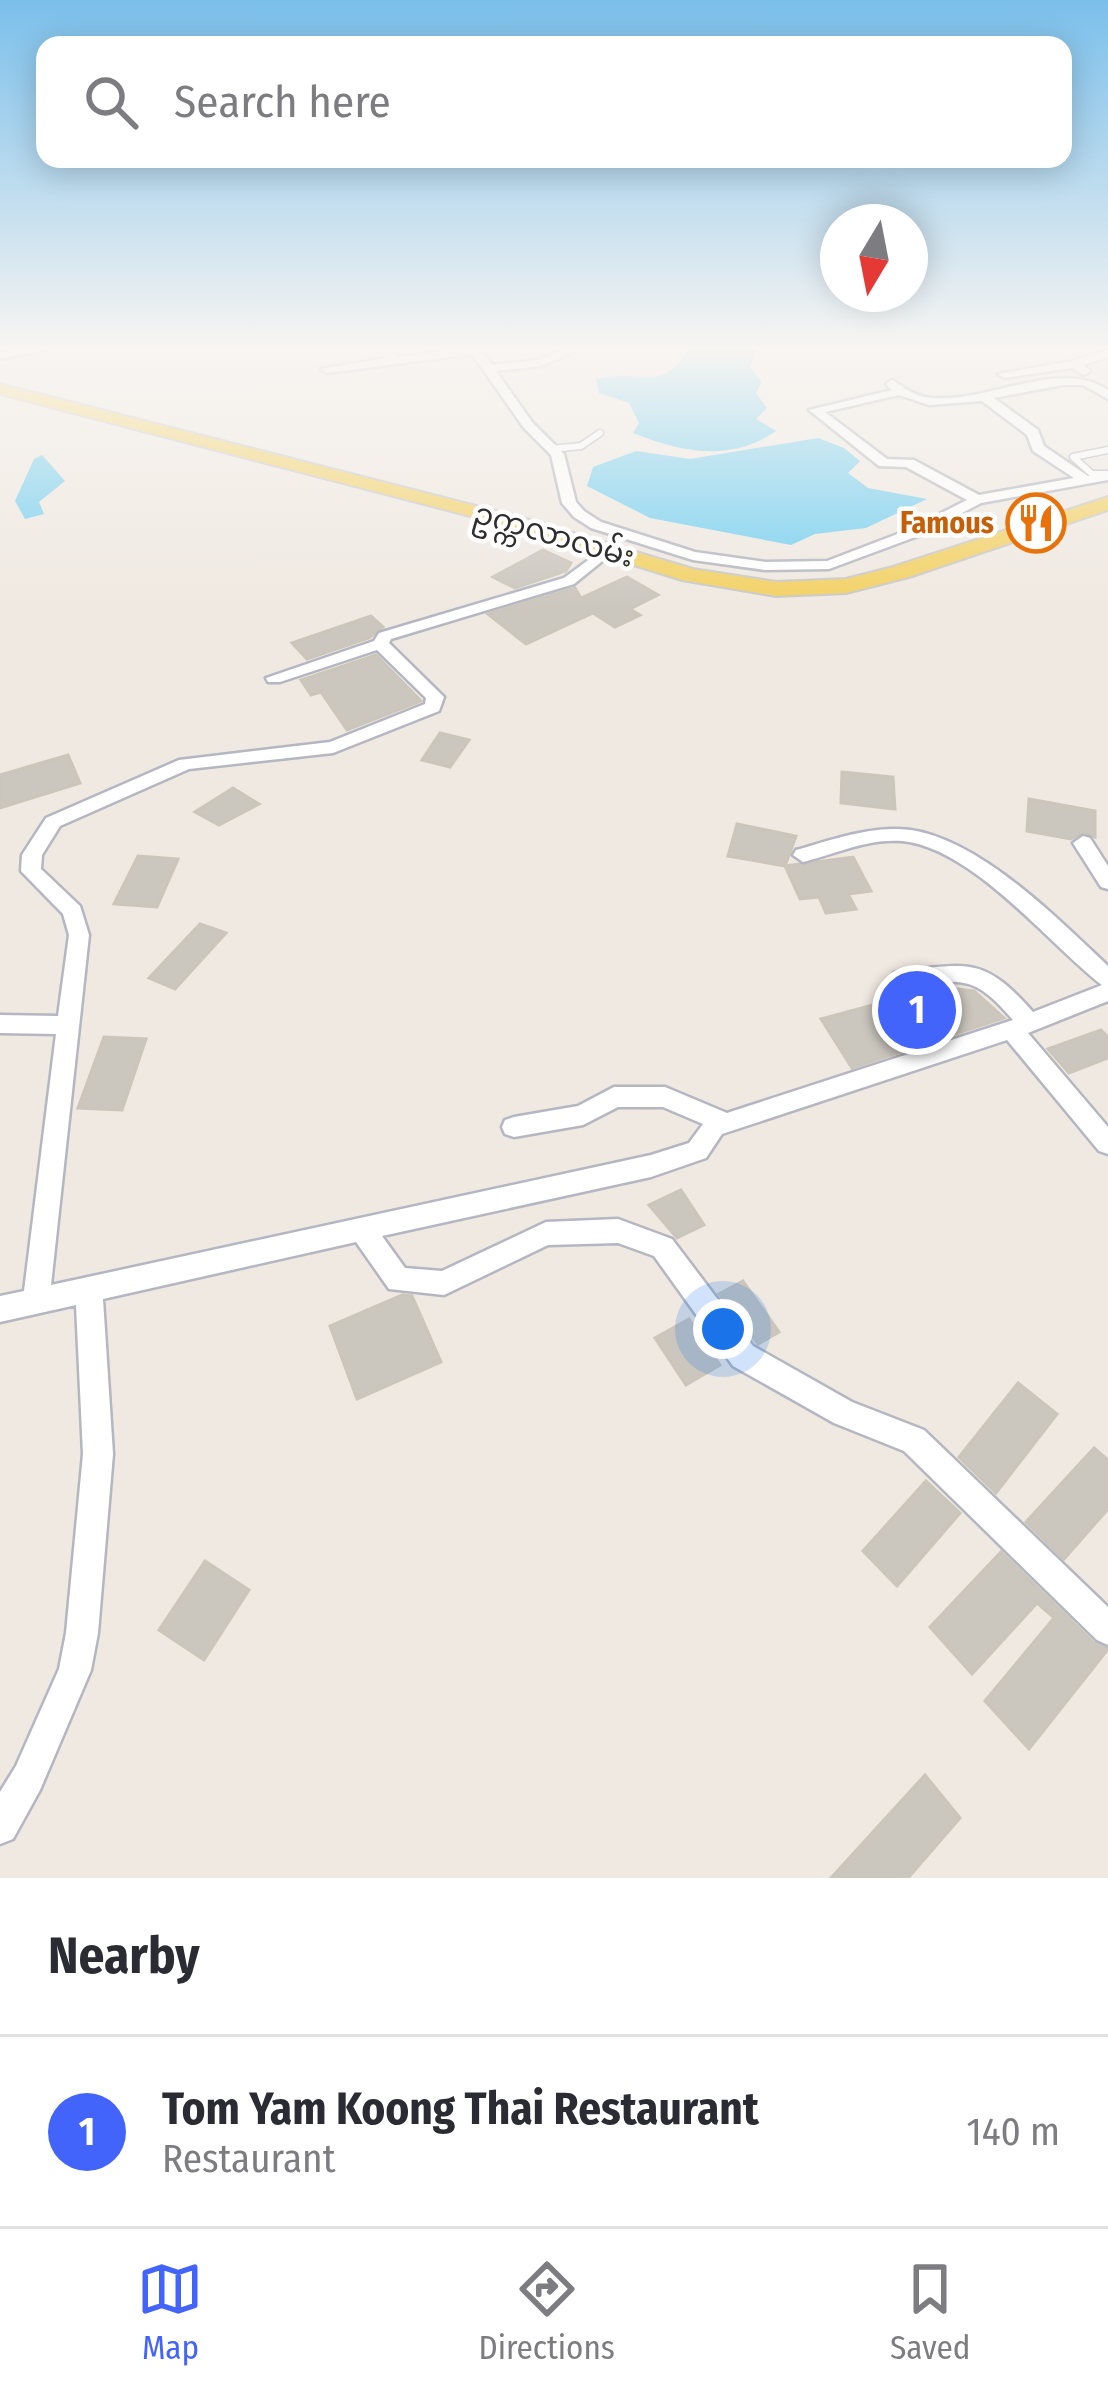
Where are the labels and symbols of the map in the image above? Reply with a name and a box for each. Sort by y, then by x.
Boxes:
north arrow [820,204,928,312]
street label: ဥက္ကလာလမ်း [468,491,640,582]
restaurant icon: Famous [1005,492,1067,554]
place label: Famous [900,505,994,541]
pin: 1 [878,965,956,1055]
your location [693,1299,753,1359]

